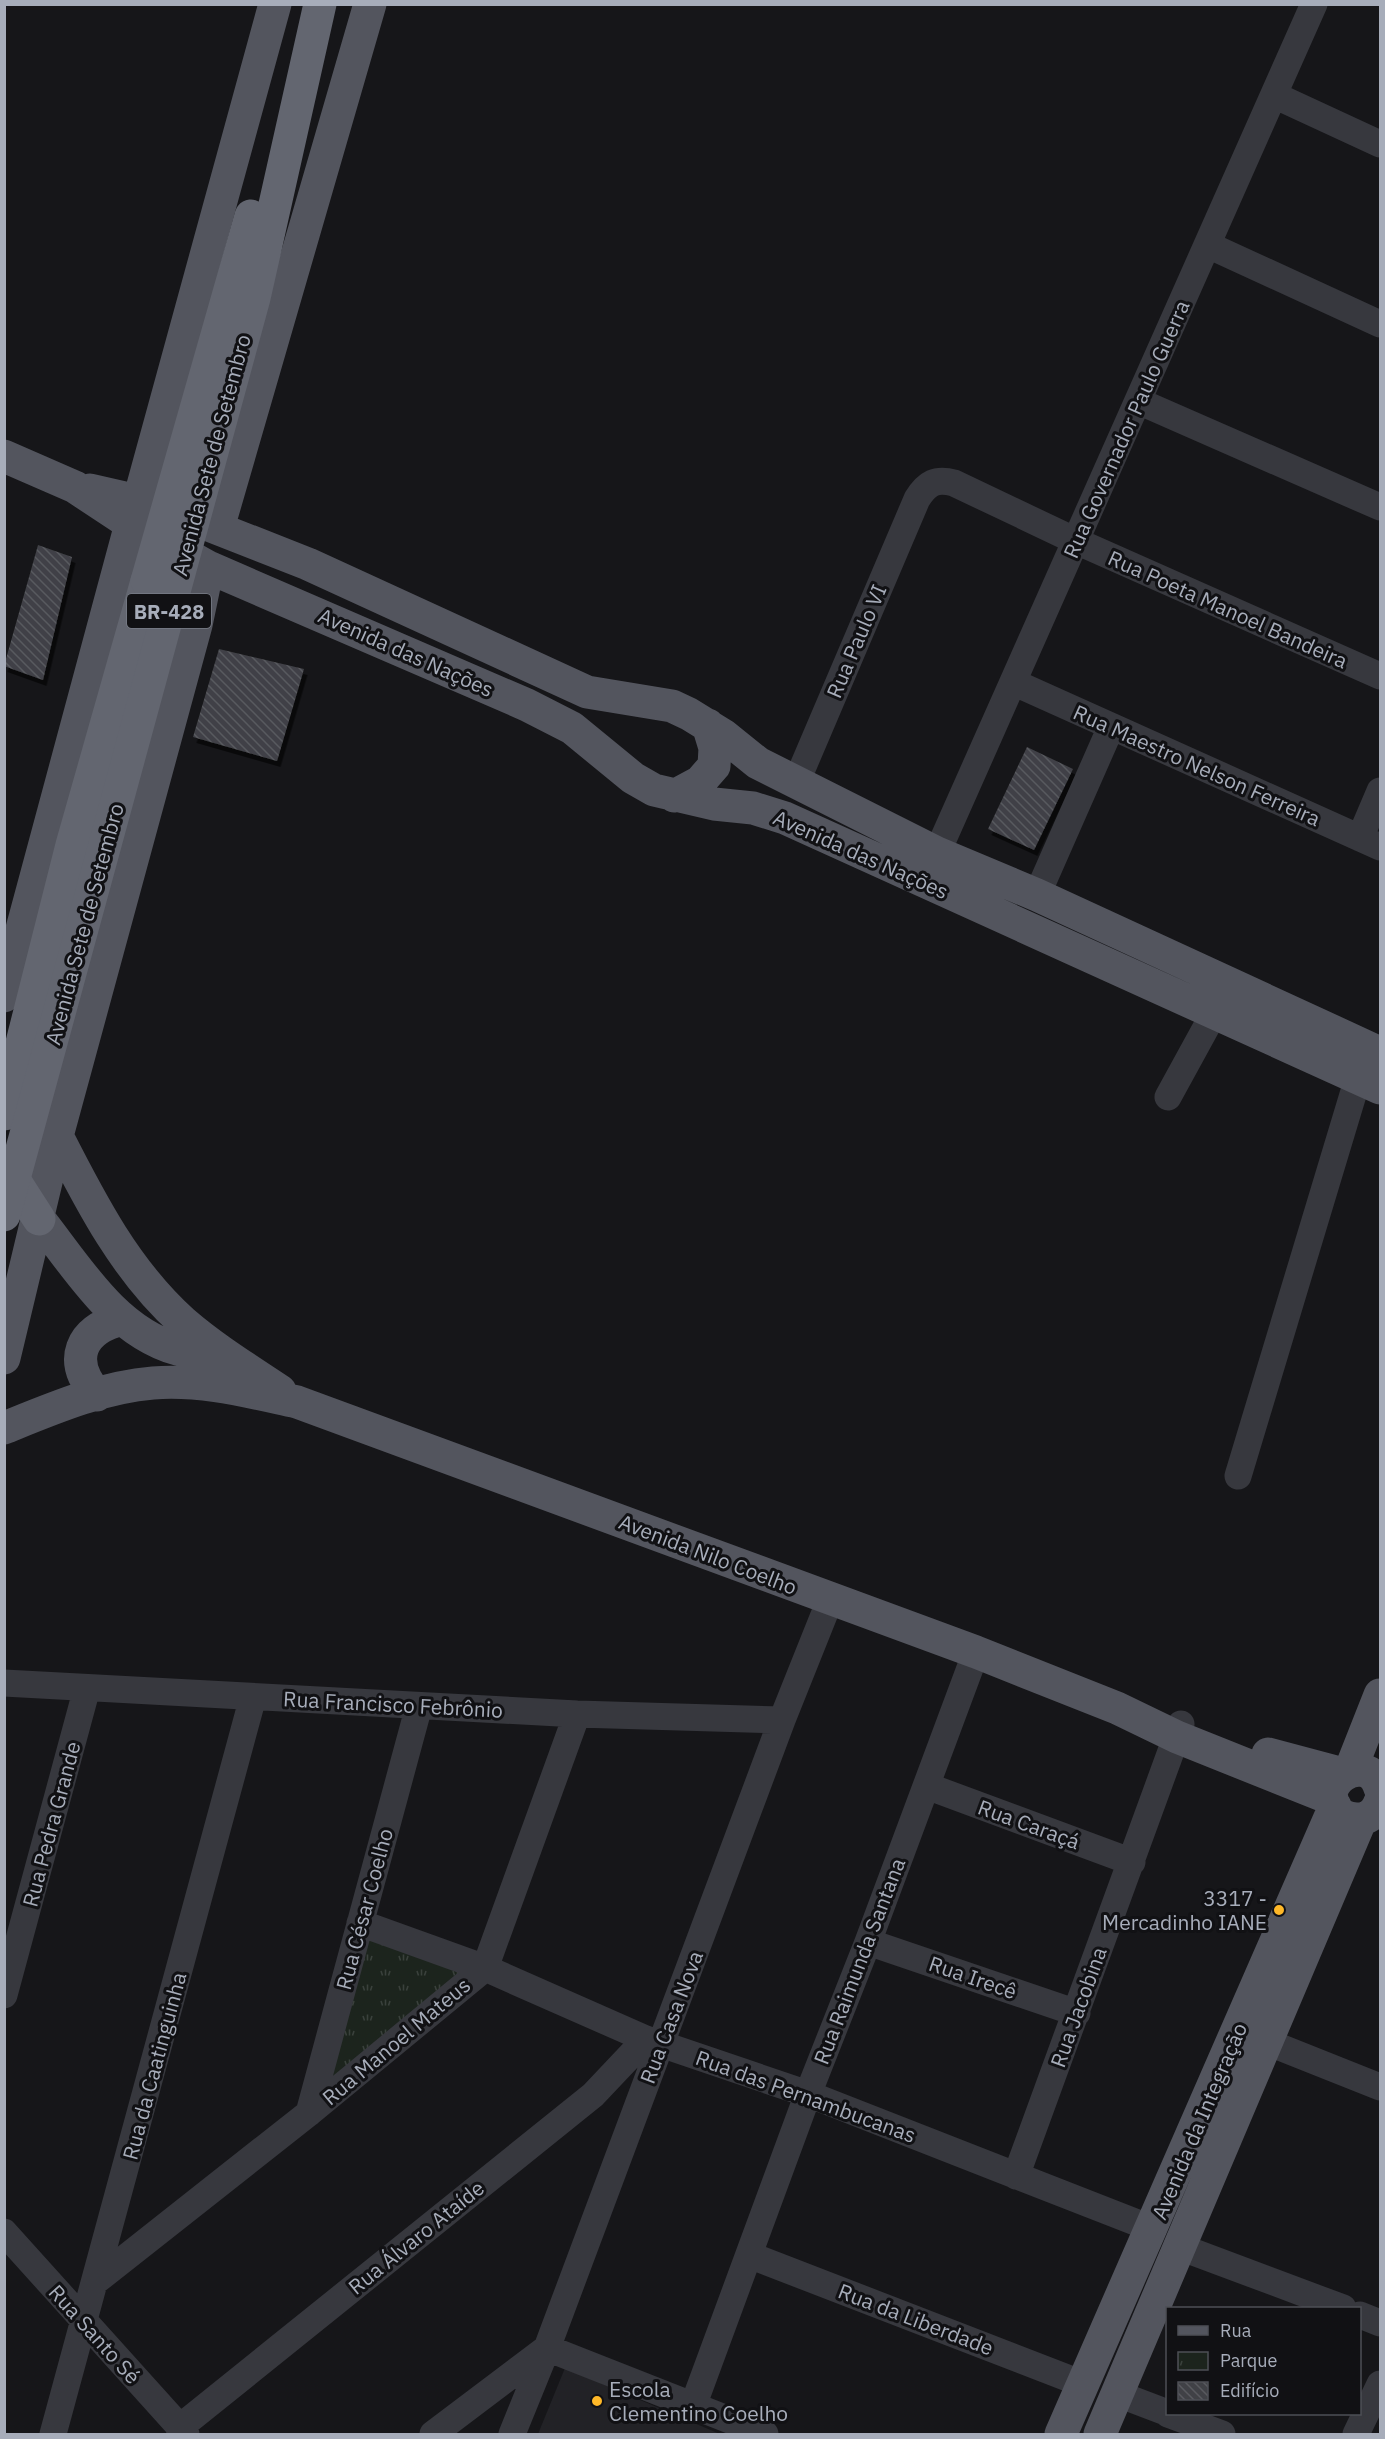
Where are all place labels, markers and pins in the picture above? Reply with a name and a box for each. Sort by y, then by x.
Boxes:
place label: 3317 - Mercadinho IANE [1102,1884,1267,1936]
marker: 3317 - Mercadinho IANE [1272,1903,1286,1917]
place label: Escola Clementino Coelho [609,2375,788,2427]
marker: Escola Clementino Coelho [590,2394,604,2408]

